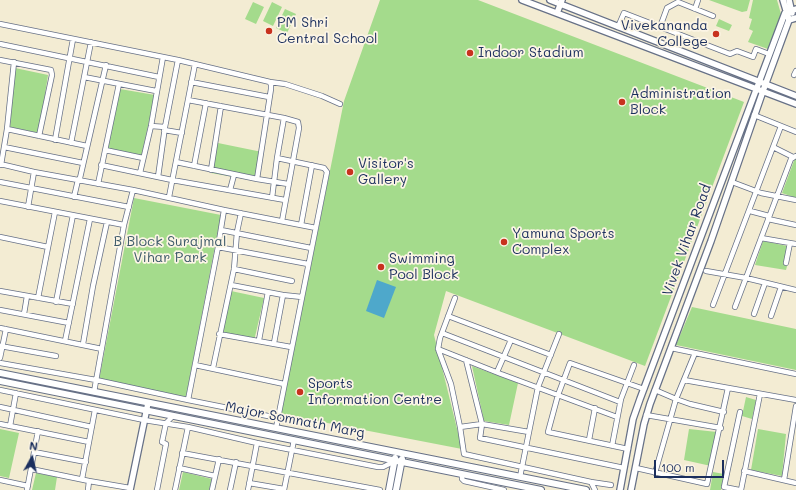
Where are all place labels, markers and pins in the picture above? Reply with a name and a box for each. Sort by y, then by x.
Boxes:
place label: PM Shri Central School [277,15,377,48]
place label: Vivekananda College [621,18,708,50]
marker: PM Shri Central School [264,26,274,36]
marker: Vivekananda College [711,29,721,39]
place label: Indoor Stadium [478,45,584,61]
marker: Indoor Stadium [465,48,475,58]
place label: Administration Block [630,86,731,118]
marker: Administration Block [617,97,627,107]
place label: Visitor's Gallery [358,156,414,188]
marker: Visitor's Gallery [345,167,355,177]
place label: Yamuna Sports Complex [512,226,614,258]
marker: Yamuna Sports Complex [499,237,509,247]
place label: Swimming Pool Block [389,251,458,284]
marker: Swimming Pool Block [376,262,386,272]
place label: Sports Information Centre [308,376,442,408]
marker: Sports Information Centre [295,387,305,397]

